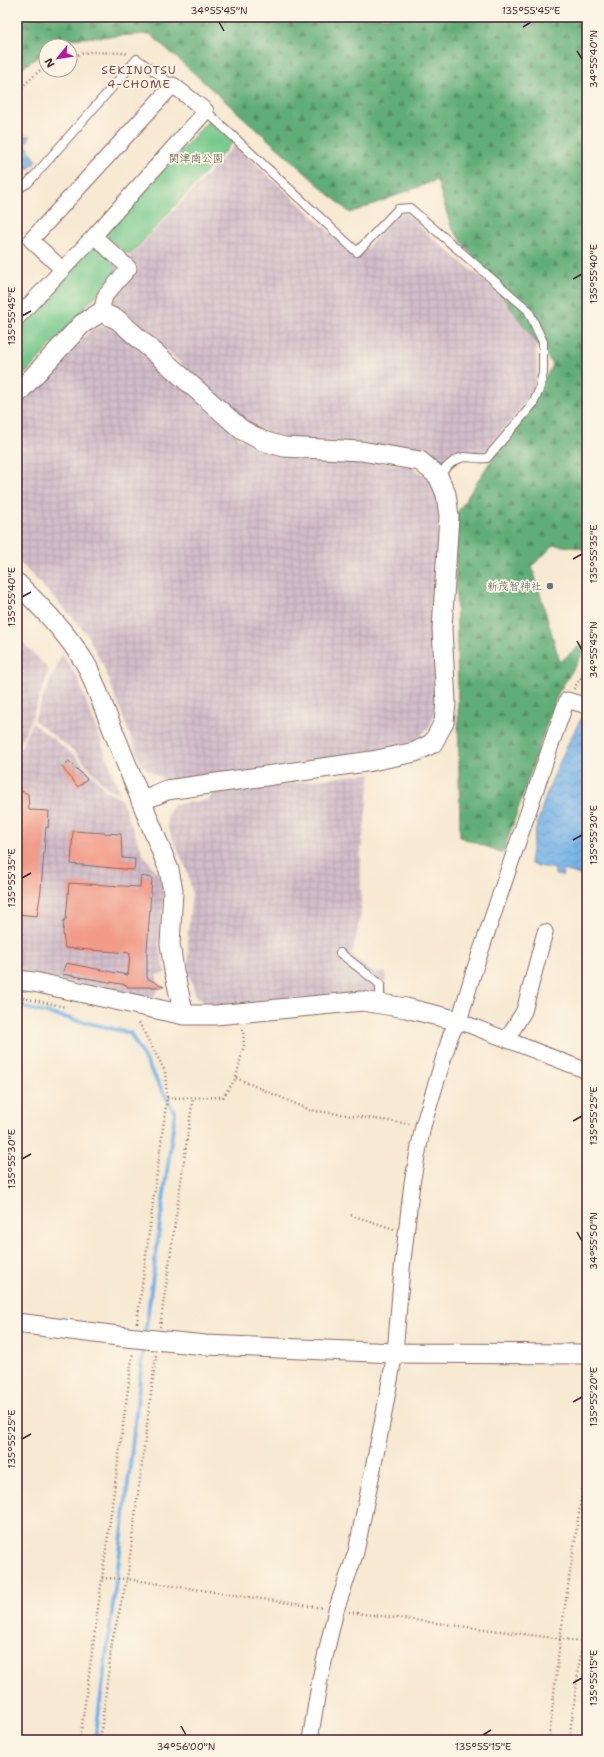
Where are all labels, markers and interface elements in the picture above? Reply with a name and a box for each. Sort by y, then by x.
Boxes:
text: 34°55'45"N [190,4,248,17]
text: 135°55'45"E [502,4,560,17]
text: 34°55'40"N [587,30,600,88]
north arrow [38,38,78,78]
text: N [41,55,58,70]
district label: SEKINOTSU 4-CHOME [101,62,177,92]
park label: 関津南公園 [169,151,224,166]
text: 135°55'40"E [587,244,600,304]
text: 135°55'45"E [5,287,18,345]
text: 135°55'35"E [587,525,600,583]
text: 135°55'40"E [5,567,18,627]
place label: 新茂智神社 [487,579,542,594]
marker: 新茂智神社 [545,581,555,591]
text: 34°55'45"N [587,621,600,679]
text: 135°55'30"E [587,805,600,865]
text: 135°55'35"E [5,849,18,907]
text: 135°55'25"E [587,1087,600,1145]
text: 135°55'30"E [5,1129,18,1189]
text: 34°55'50"N [587,1212,600,1270]
text: 135°55'20"E [587,1367,600,1427]
text: 135°55'25"E [5,1410,18,1468]
text: 135°55'15"E [587,1650,600,1706]
text: 34°56'00"N [157,1740,216,1753]
text: 135°55'15"E [455,1740,511,1753]

